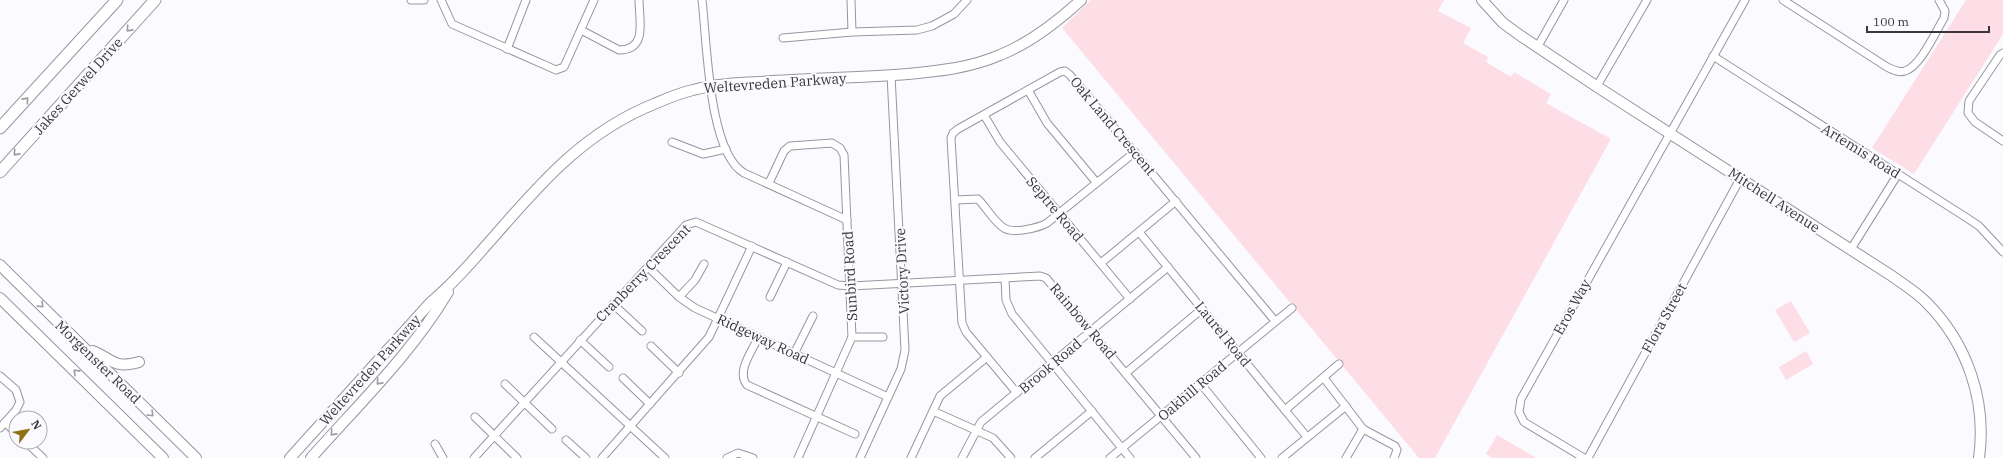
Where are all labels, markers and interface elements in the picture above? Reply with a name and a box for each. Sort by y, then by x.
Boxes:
scale bar [1867,8,1989,34]
text: 100 m [1873,14,1909,29]
one-way arrow [126,24,134,32]
street label: Jakes Gerwel Drive [30,34,126,138]
street label: Weltevreden Parkway [703,69,847,97]
street label: Oak Land Crescent [1066,73,1160,179]
one-way arrow [22,97,29,105]
street label: Artemis Road [1818,120,1904,183]
one-way arrow [14,149,21,156]
street label: Mitchell Avenue [1725,164,1823,236]
street label: Septre Road [1023,173,1088,246]
street label: Cranberry Crescent [592,220,694,326]
street label: Victory Drive [891,228,913,314]
street label: Sunbird Road [839,230,861,321]
street label: Eros Way [1549,276,1595,338]
street label: Rainbow Road [1046,279,1120,363]
street label: Flora Street [1637,280,1691,356]
street label: Laurel Road [1191,298,1255,371]
one-way arrow [36,300,43,308]
street label: Weltevreden Parkway [315,310,425,429]
street label: Ridgeway Road [714,310,812,368]
street label: Morgenster Road [51,317,145,408]
street label: Brook Road [1015,334,1085,397]
street label: Oakhill Road [1154,357,1230,425]
one-way arrow [73,369,81,377]
one-way arrow [376,377,383,385]
one-way arrow [147,409,154,417]
north arrow [8,410,48,450]
text: N [28,417,45,432]
one-way arrow [330,428,338,436]

